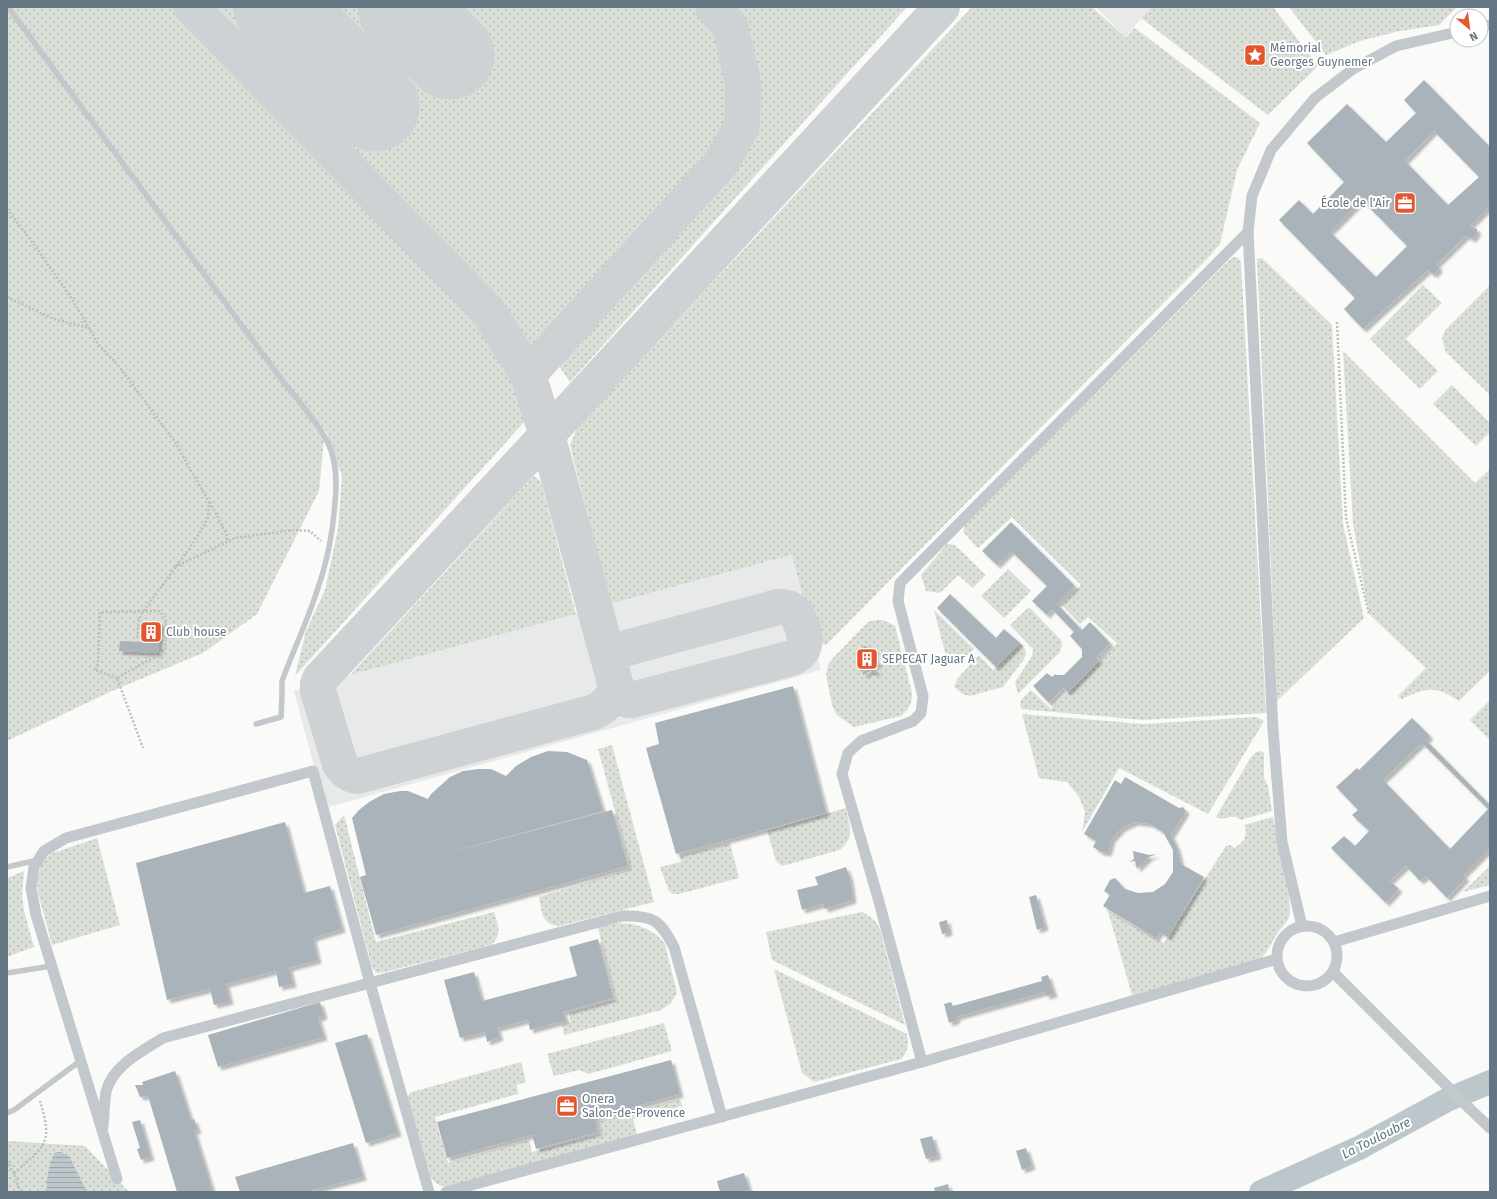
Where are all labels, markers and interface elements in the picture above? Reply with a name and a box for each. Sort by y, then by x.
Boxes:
north arrow [1449,8,1489,48]
text: N [1467,29,1480,44]
place label: Mémorial Georges Guynemer [1270,41,1373,69]
place icon: Mémorial Georges Guynemer [1242,42,1268,68]
office icon: École de l'Air [1392,190,1418,216]
place label: École de l'Air [1321,195,1390,210]
building icon: Club house [138,619,164,645]
place label: Club house [166,625,227,639]
building icon: SEPECAT Jaguar A [854,646,880,672]
place label: SEPECAT Jaguar A [882,652,975,666]
place label: Onera Salon-de-Provence [582,1092,685,1120]
office icon: Onera Salon-de-Provence [554,1093,580,1119]
water label: La Touloubre [1339,1114,1413,1162]

